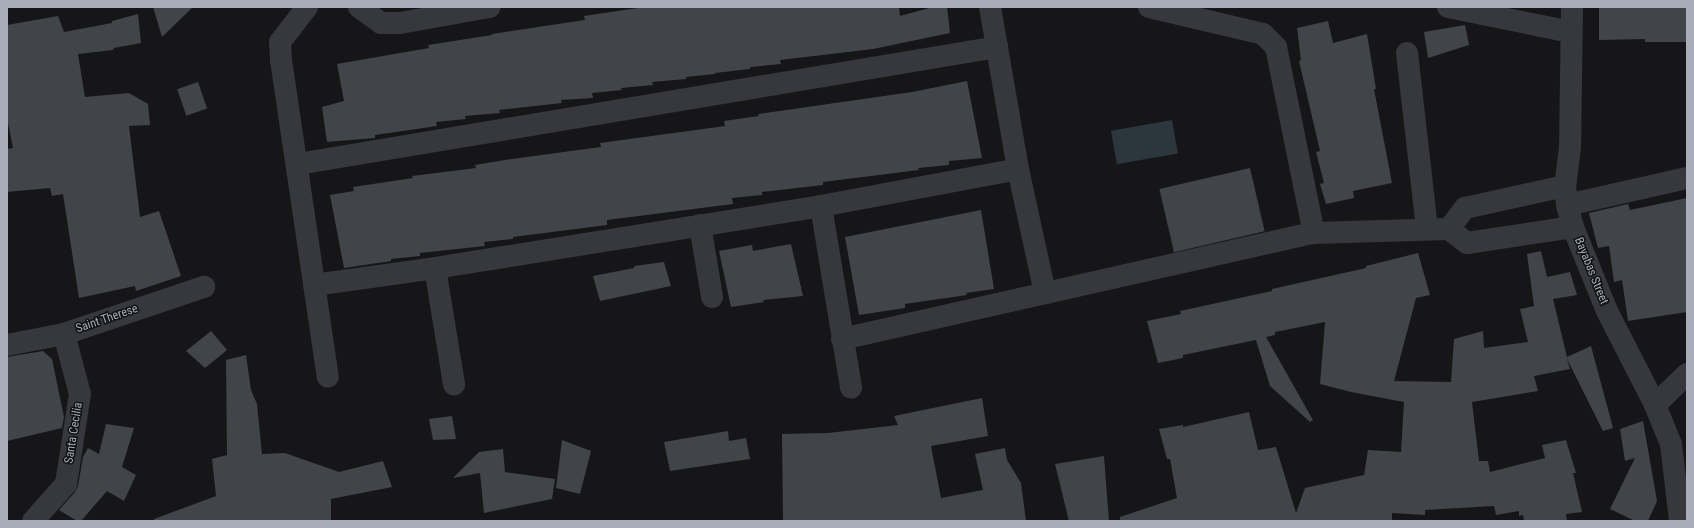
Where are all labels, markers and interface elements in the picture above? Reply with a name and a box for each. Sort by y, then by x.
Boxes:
street label: Bayabas Street [1571,235,1611,307]
street label: Saint Therese [74,302,140,336]
street label: Santa Cecilia [62,401,86,465]

